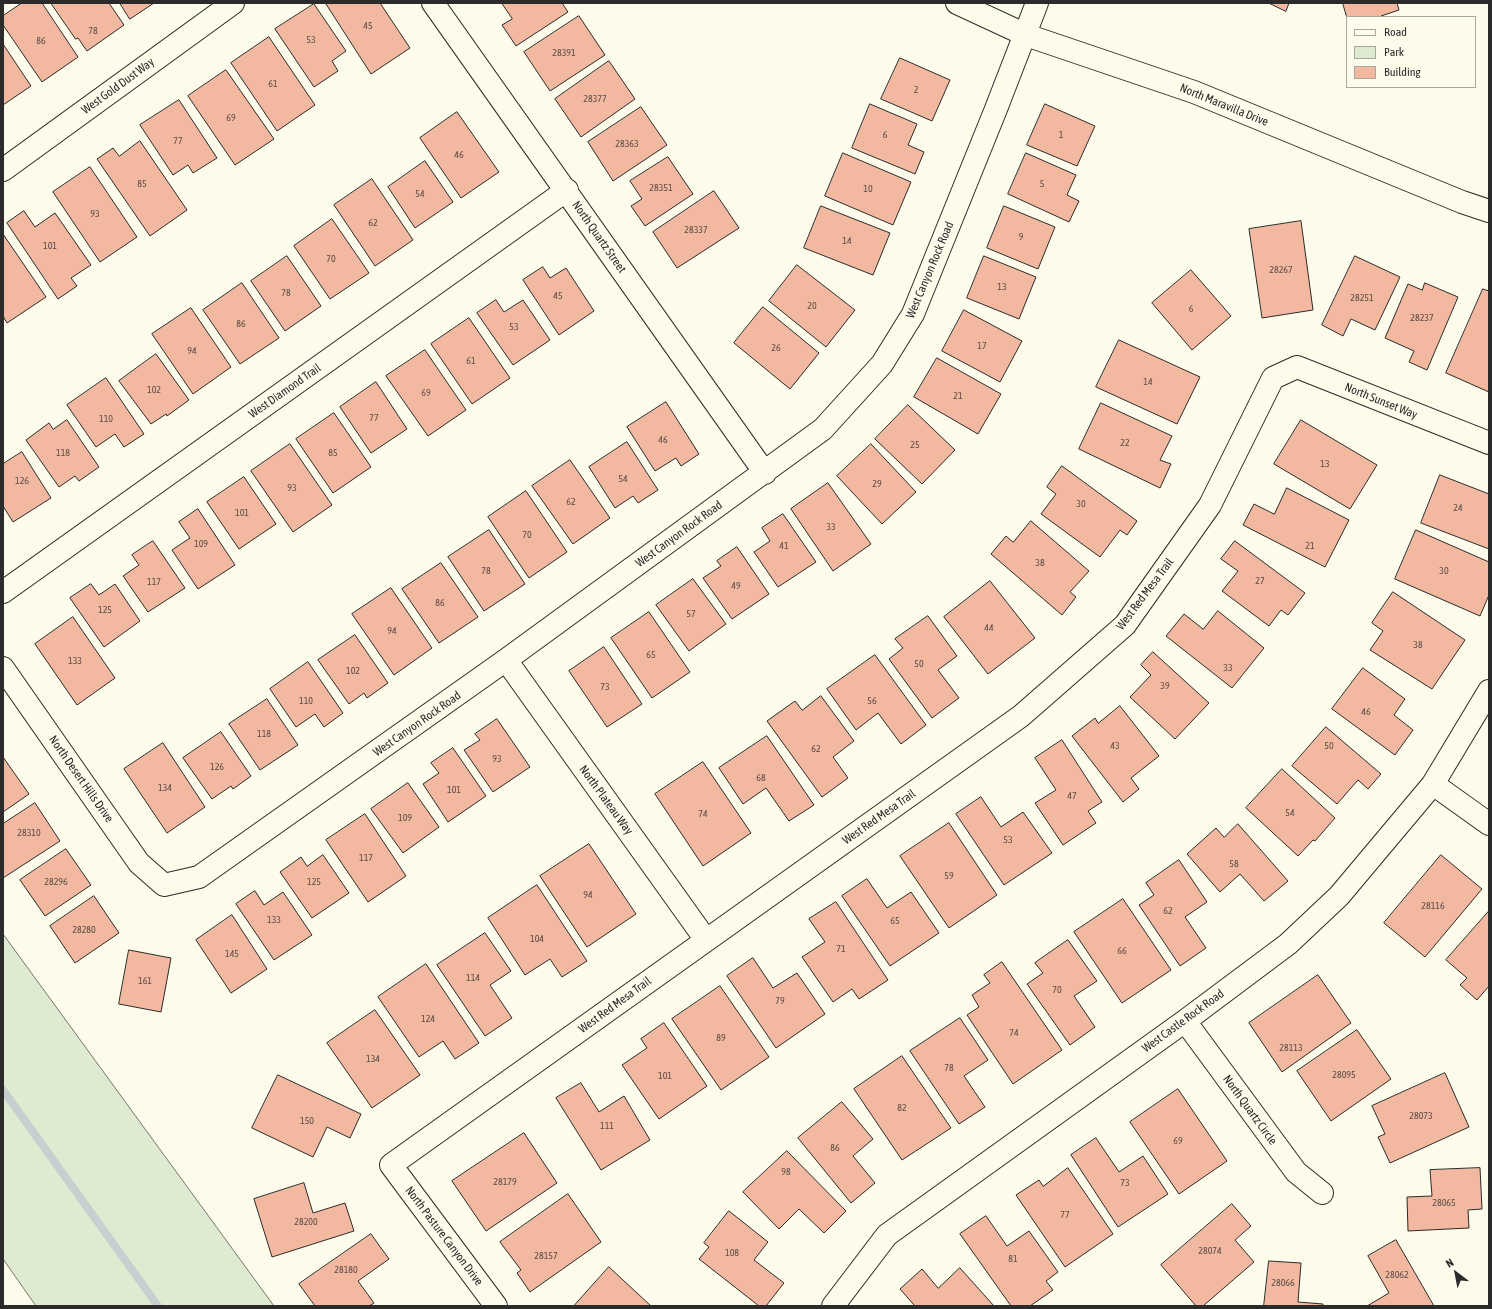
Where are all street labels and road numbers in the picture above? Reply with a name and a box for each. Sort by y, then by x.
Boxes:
street label: West Gold Dust Way [79,55,157,117]
street label: North Maravilla Drive [1178,81,1270,129]
street label: North Quartz Street [569,198,629,276]
street label: West Canyon Rock Road [903,219,957,321]
street label: West Diamond Trail [246,361,324,421]
street label: North Sunset Way [1342,380,1420,422]
street label: West Canyon Rock Road [633,498,725,570]
street label: West Red Mesa Trail [1113,555,1177,633]
street label: West Canyon Rock Road [370,688,464,760]
street label: North Desert Hills Drive [46,733,116,825]
street label: North Plateau Way [576,762,636,838]
street label: West Red Mesa Trail [840,786,918,848]
street label: West Red Mesa Trail [576,974,654,1036]
street label: West Castle Rock Road [1139,986,1227,1056]
street label: North Quartz Circle [1220,1072,1280,1148]
street label: North Pasture Canyon Drive [402,1184,486,1288]

